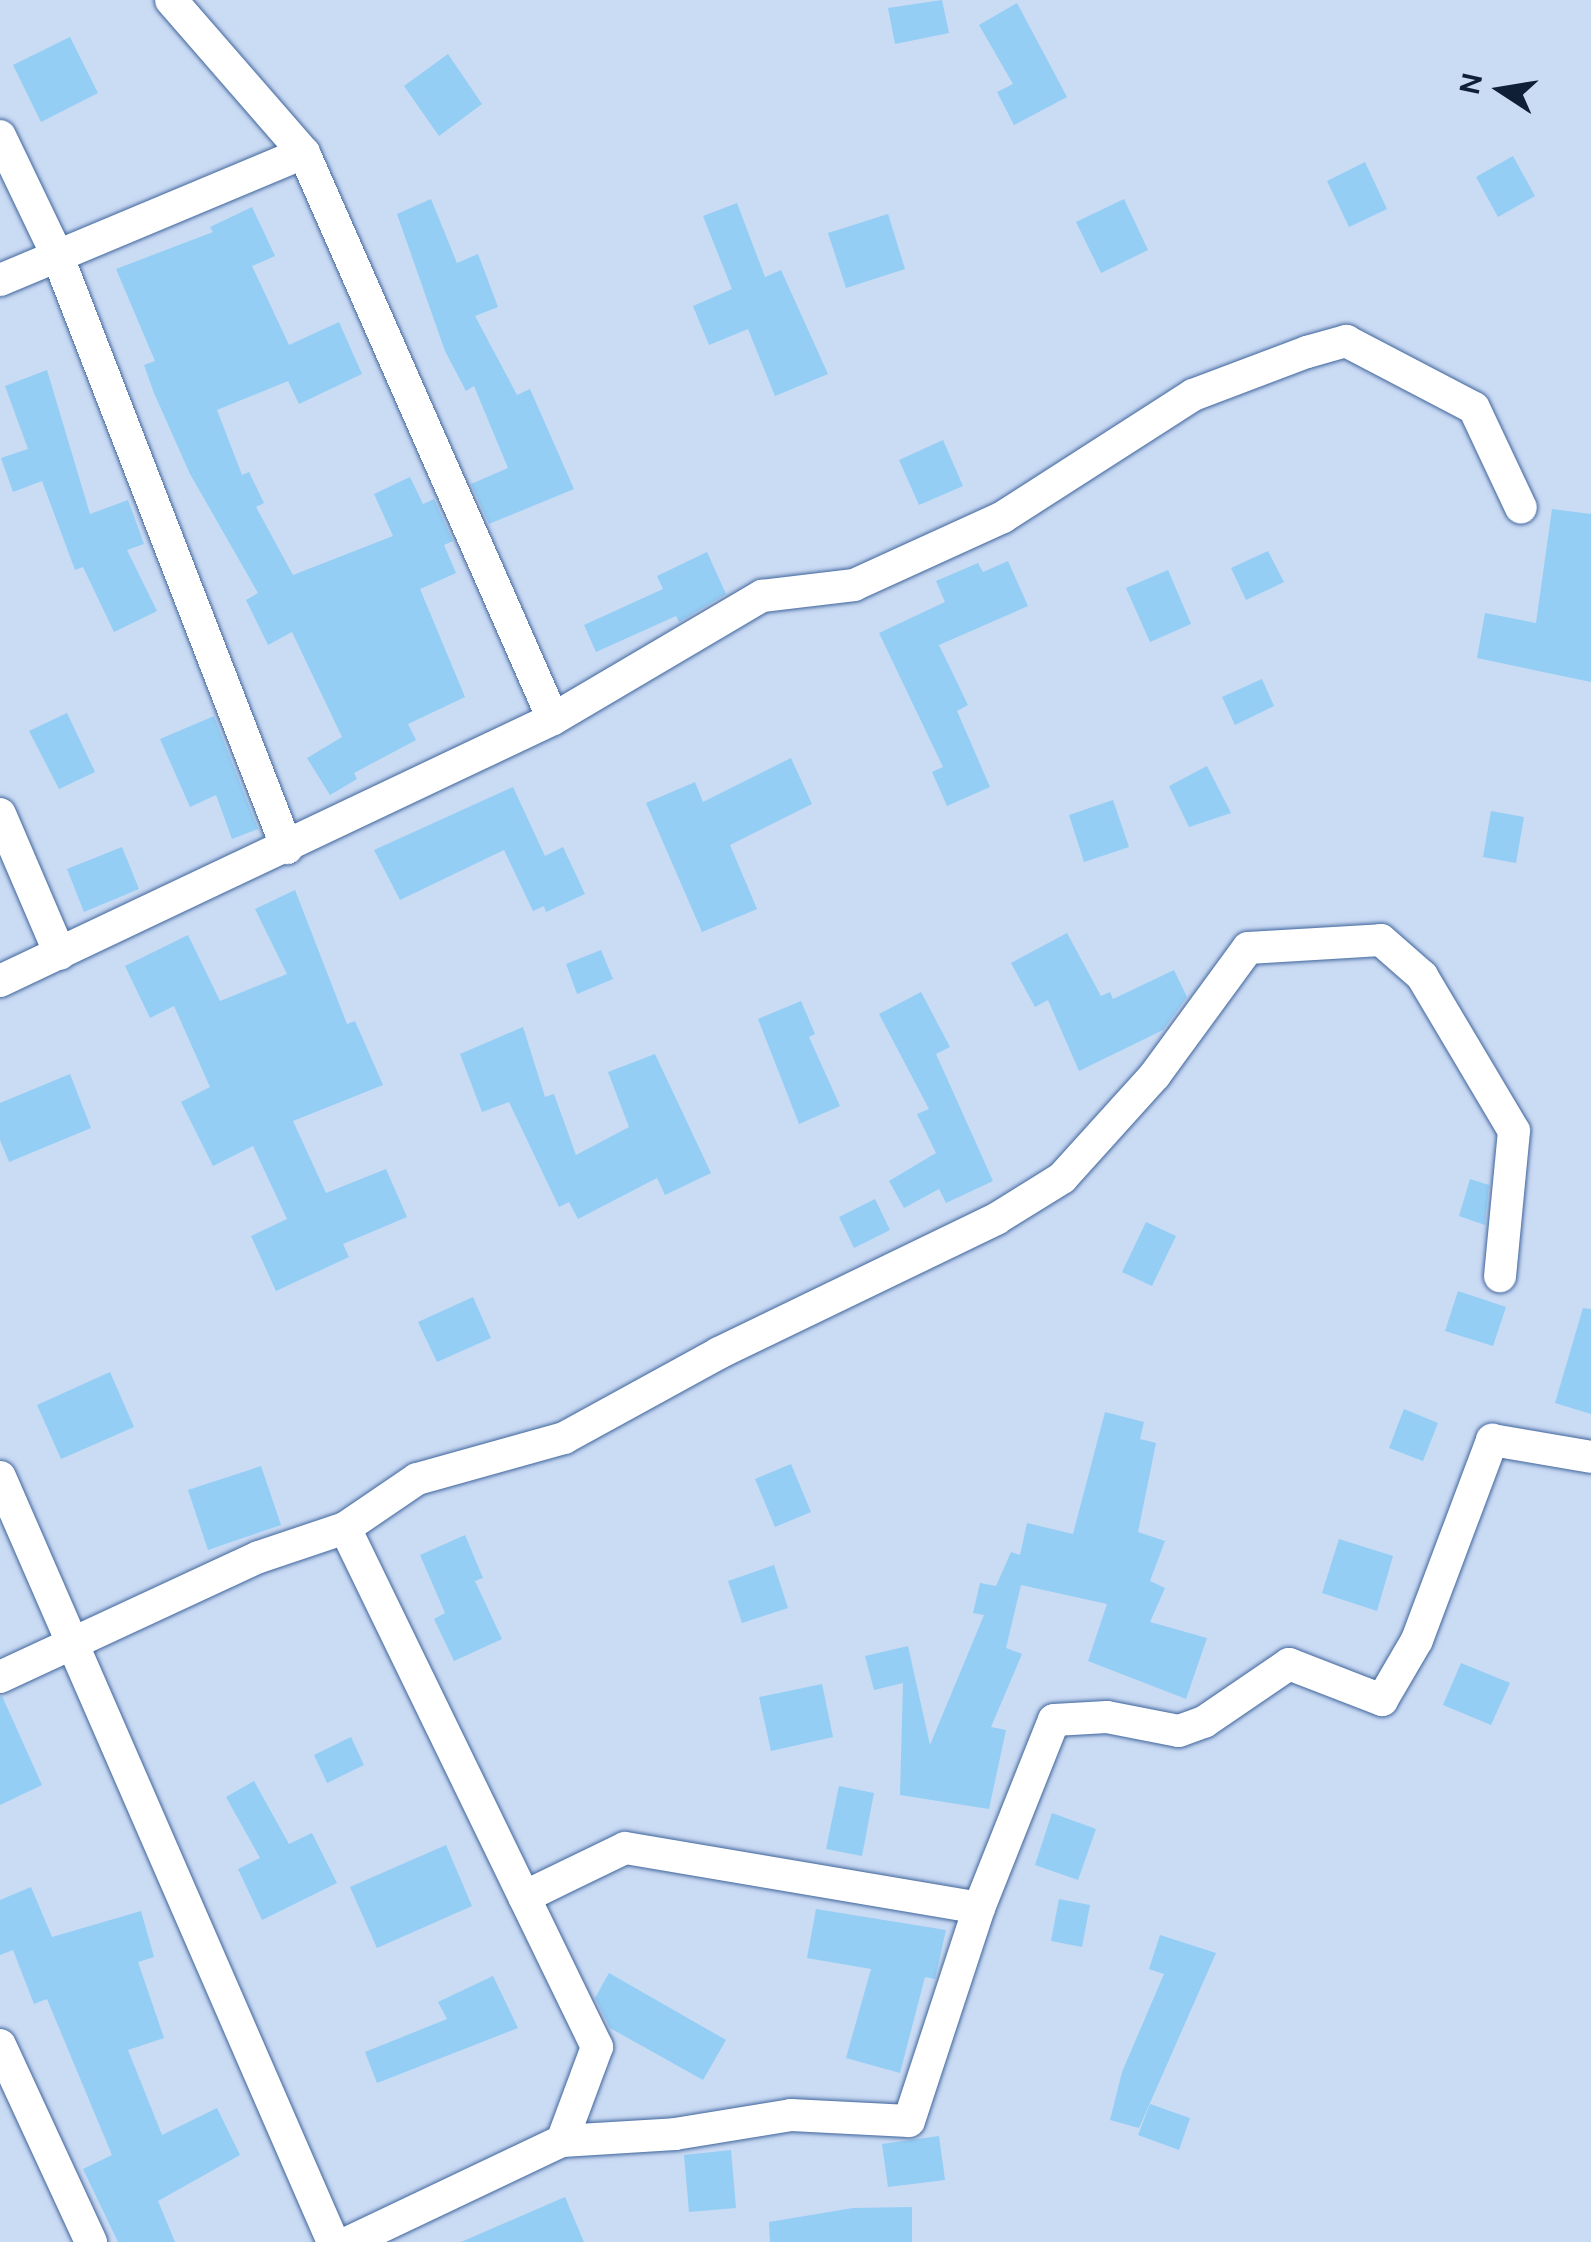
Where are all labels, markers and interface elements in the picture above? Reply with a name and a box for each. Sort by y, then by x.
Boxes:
north arrow [1451,40,1551,140]
text: N [1451,70,1491,98]

